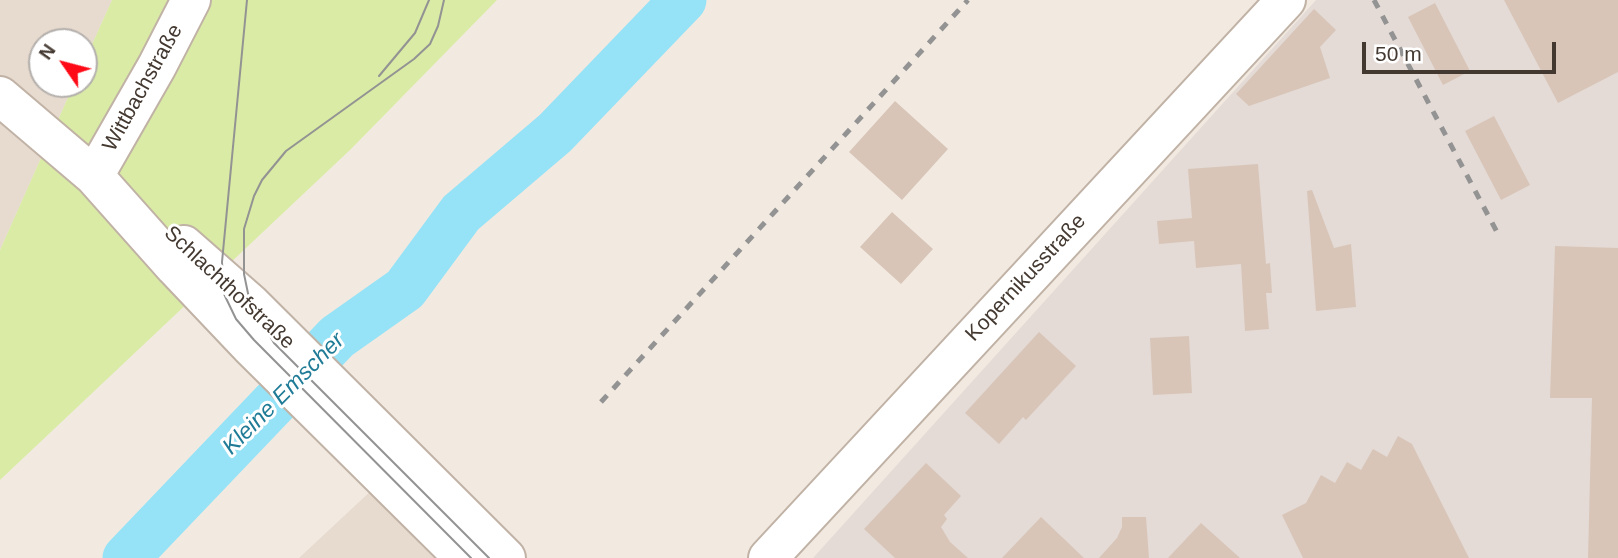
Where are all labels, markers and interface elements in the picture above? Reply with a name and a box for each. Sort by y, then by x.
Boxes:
street label: Wittbachstraße [98,20,188,156]
north arrow [28,28,98,98]
scale bar [1366,28,1560,72]
text: N [34,40,60,63]
text: 50 m [1375,42,1422,65]
street label: Kopernikusstraße [961,209,1091,347]
street label: Schlachthofstraße [159,221,299,355]
water label: Kleine Emscher [217,327,351,461]

